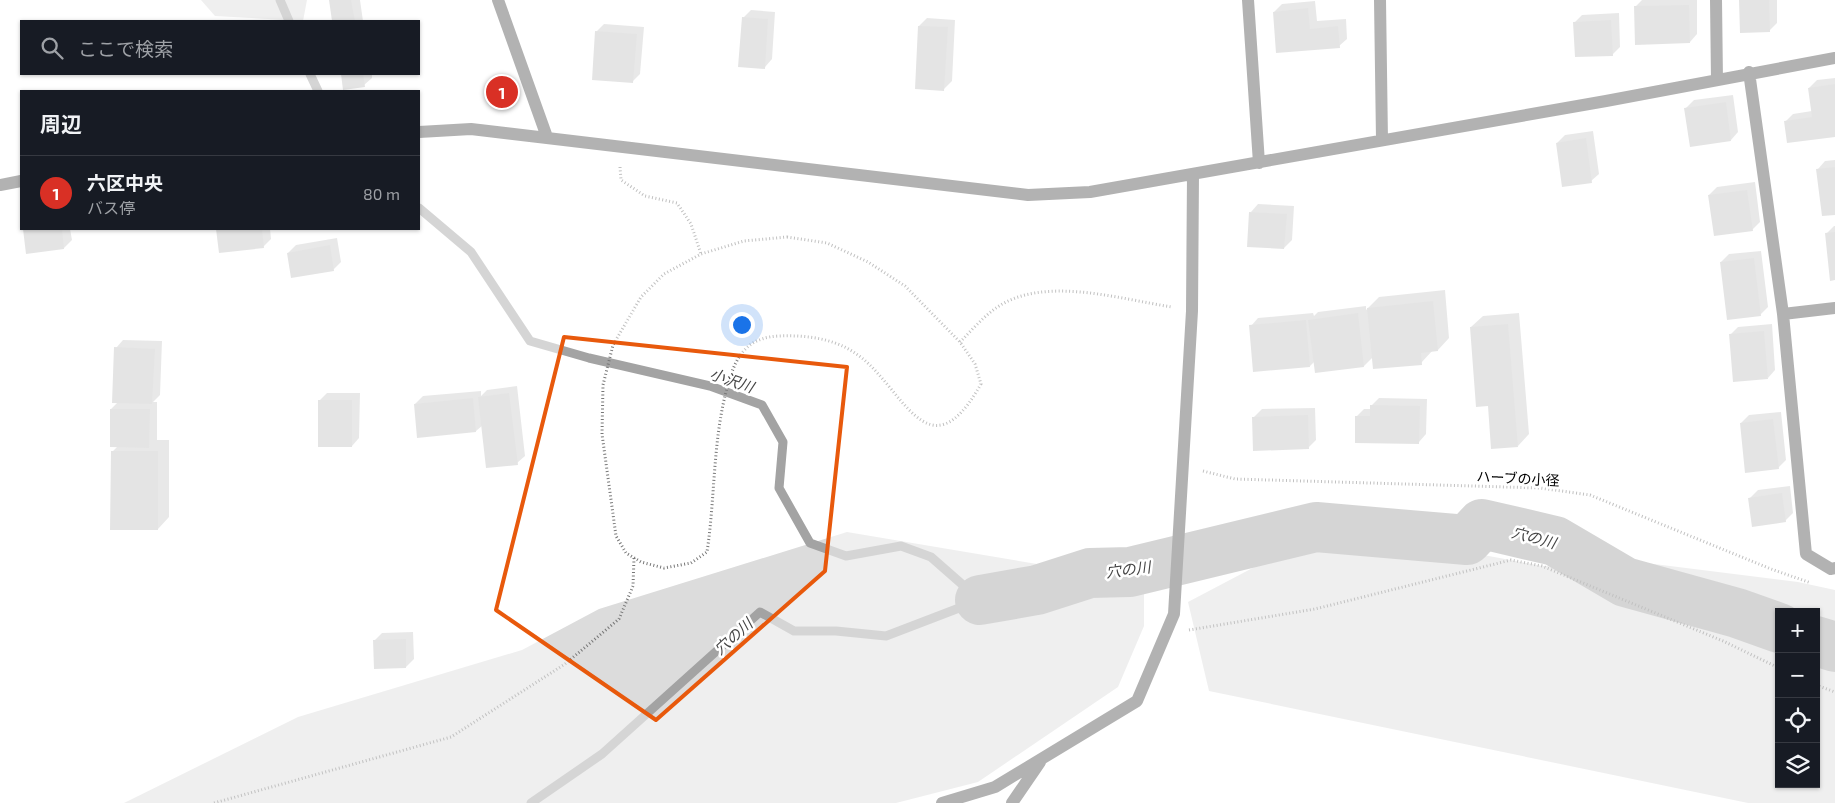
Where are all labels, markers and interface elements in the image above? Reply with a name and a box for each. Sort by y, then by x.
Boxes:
search box [20,20,420,75]
icon: search [38,34,66,62]
text: ここで検索 [78,37,173,60]
pin: 1 [486,73,518,111]
text: 周辺 [40,111,82,136]
text: 六区中央 [87,171,163,194]
text: 1 [53,184,59,203]
text: 80 m [363,184,400,203]
text: バス停 [87,198,135,217]
your location [729,312,755,338]
water label: 小沢川 [708,364,758,396]
street label: ハーブの小径 [1476,467,1560,489]
water label: 穴の川 [1510,522,1560,552]
water label: 穴の川 [1105,557,1153,581]
map controls [1775,608,1820,788]
button: + [1775,608,1820,653]
water label: 穴の川 [710,613,757,658]
button: − [1775,653,1820,698]
button: locate [1775,698,1820,743]
button: layers [1775,743,1820,788]

